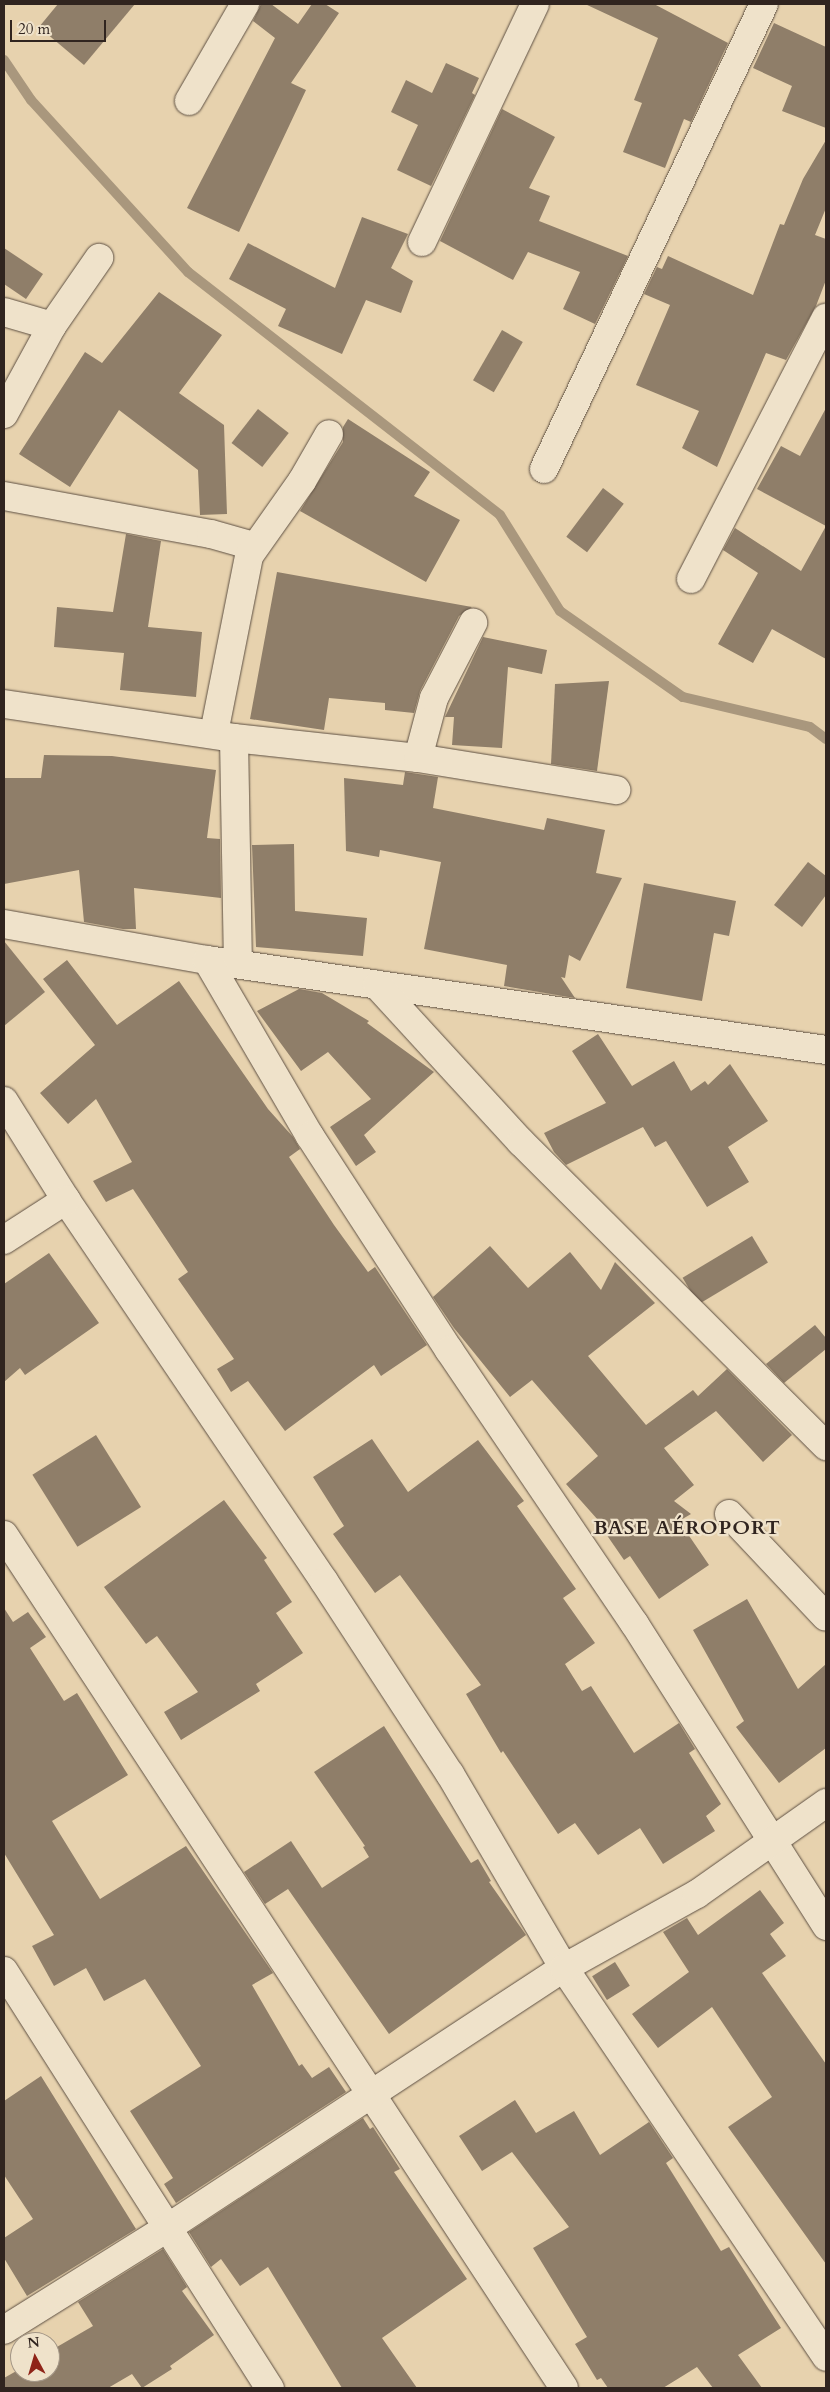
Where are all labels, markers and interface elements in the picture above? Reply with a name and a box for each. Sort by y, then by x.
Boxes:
scale bar [12,10,109,42]
text: 20 m [18,19,50,39]
district label: BASE AÉROPORT [592,1515,782,1539]
north arrow [10,2332,60,2382]
text: N [26,2332,41,2353]

